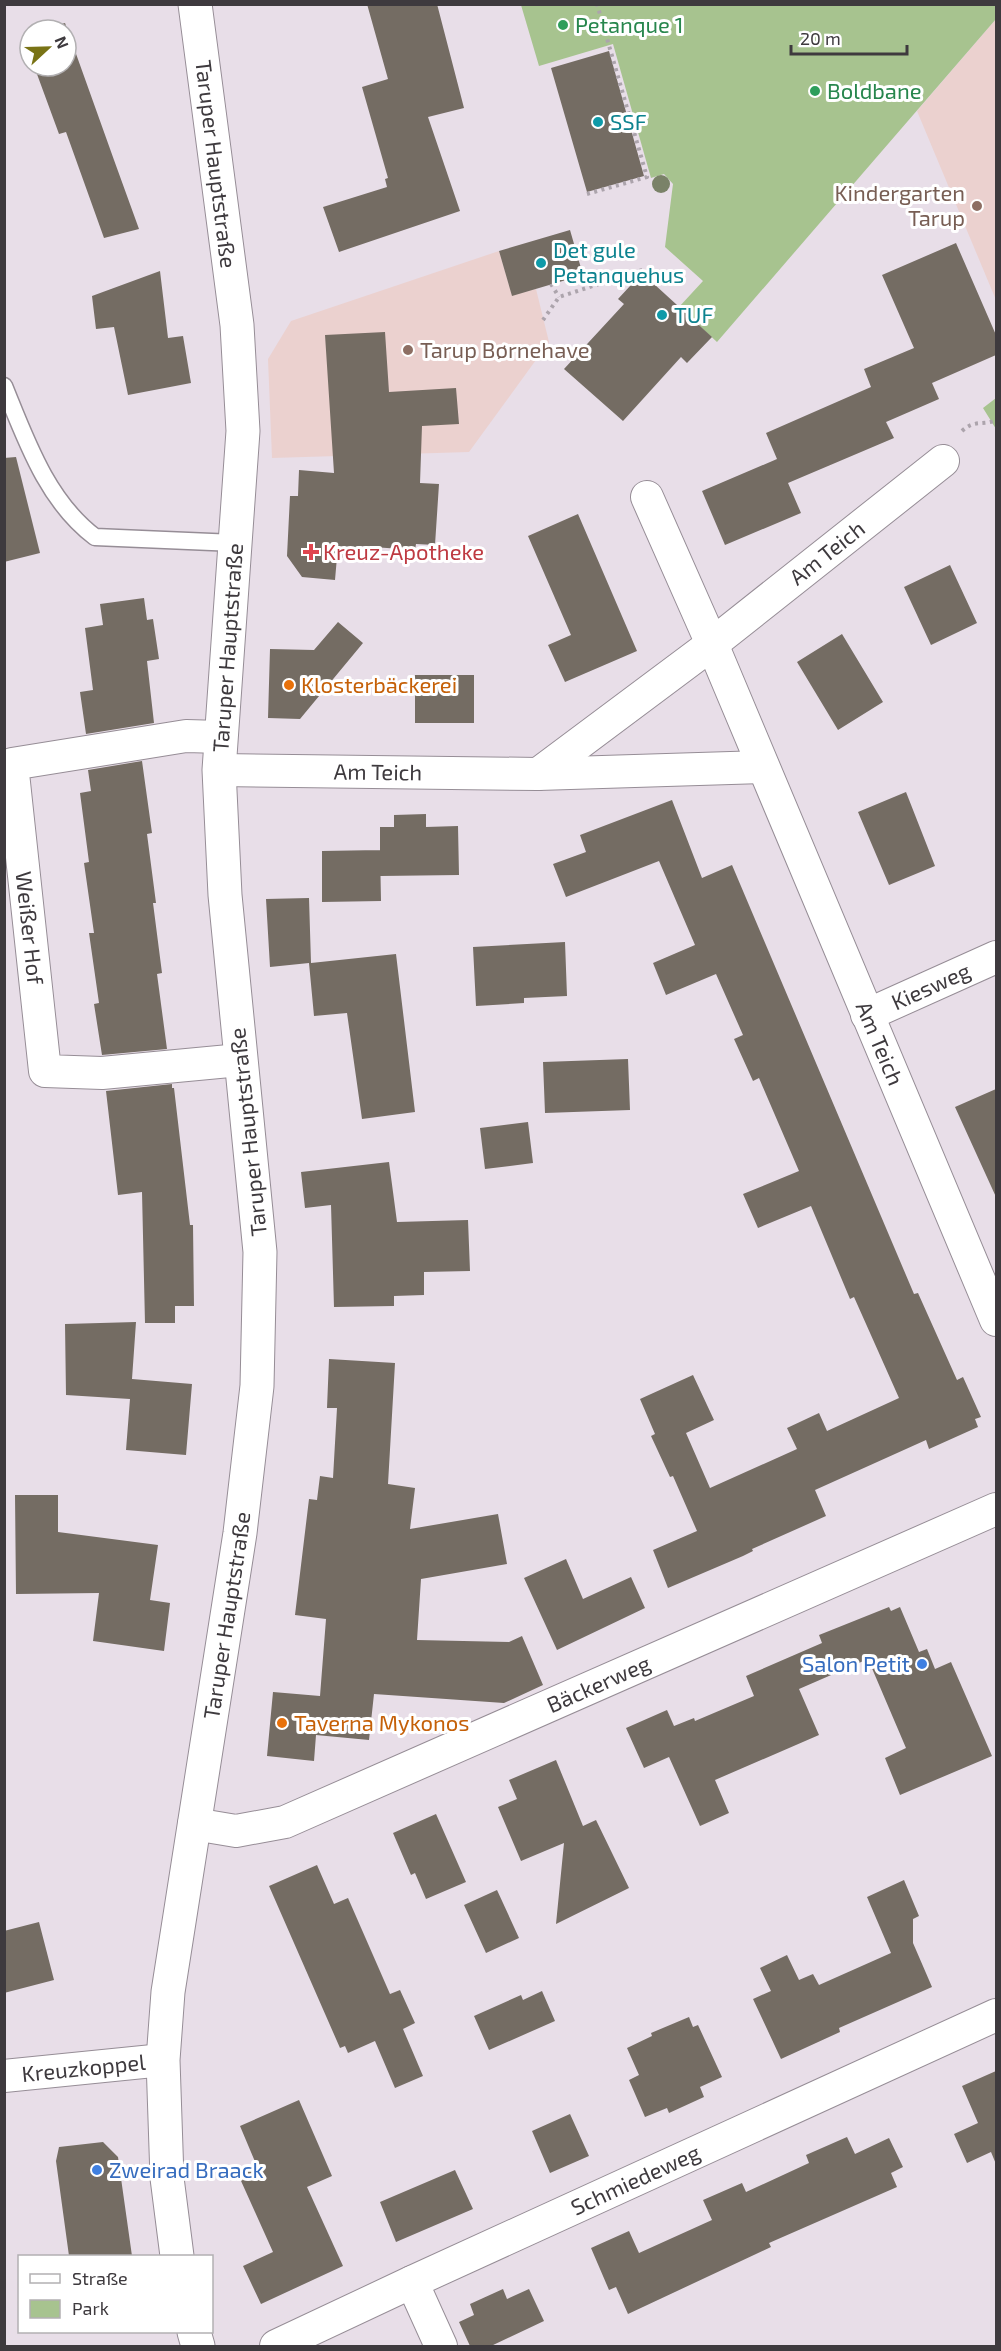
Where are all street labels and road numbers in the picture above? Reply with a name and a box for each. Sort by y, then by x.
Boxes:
street label: Taruper Hauptstraße [191,58,243,269]
street label: Am Teich [784,514,869,590]
street label: Taruper Hauptstraße [206,542,247,753]
street label: Am Teich [334,757,422,785]
street label: Weißer Hof [12,870,50,986]
street label: Kiesweg [887,956,974,1014]
street label: Am Teich [852,997,910,1089]
street label: Taruper Hauptstraße [223,1027,271,1238]
street label: Taruper Hauptstraße [197,1510,254,1721]
street label: Bäckerweg [542,1649,654,1717]
street label: Kreuzkoppel [20,2048,147,2086]
street label: Schmiedeweg [566,2138,704,2220]

